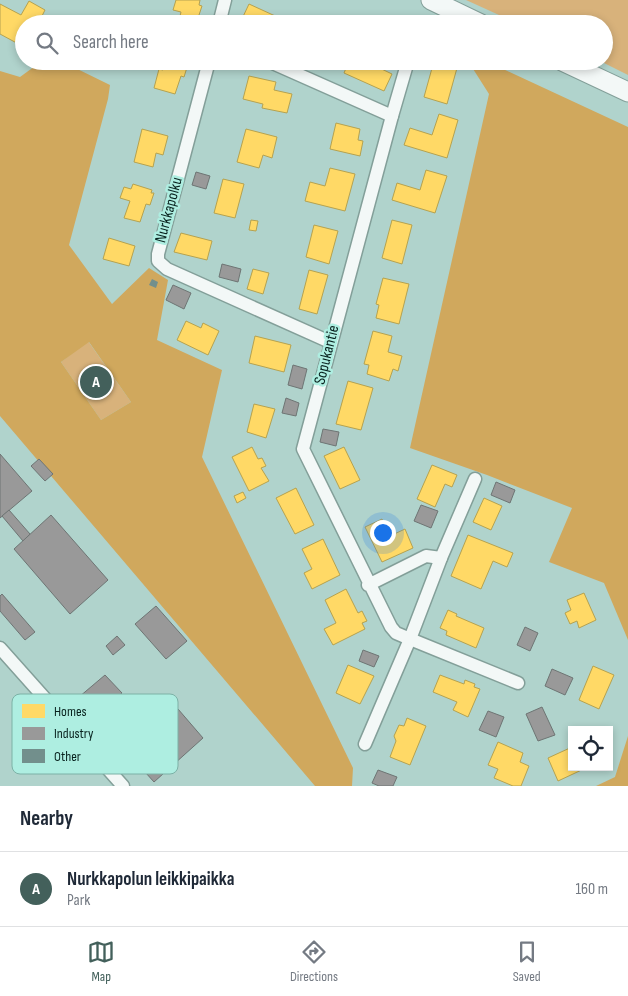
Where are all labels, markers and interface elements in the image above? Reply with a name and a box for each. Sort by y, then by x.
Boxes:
search box [15,15,613,70]
icon: search [33,29,61,57]
text: Search here [73,31,149,54]
street label: Nurkkapolku [151,175,187,245]
street label: Sopukantie [310,323,344,387]
pin: A [80,363,112,401]
your location [370,520,396,546]
legend [12,694,178,774]
text: Homes [54,703,87,720]
text: Industry [54,725,94,742]
map controls [568,726,613,771]
button: locate [568,726,613,771]
text: Other [54,748,81,765]
text: Nearby [20,806,73,831]
text: Nurkkapolun leikkipaikka [67,868,234,891]
text: A [32,880,40,899]
text: 160 m [575,880,608,899]
text: Park [67,891,90,910]
tab: Map [87,938,115,985]
tab: Directions [290,938,338,985]
tab: Saved [513,938,541,985]

